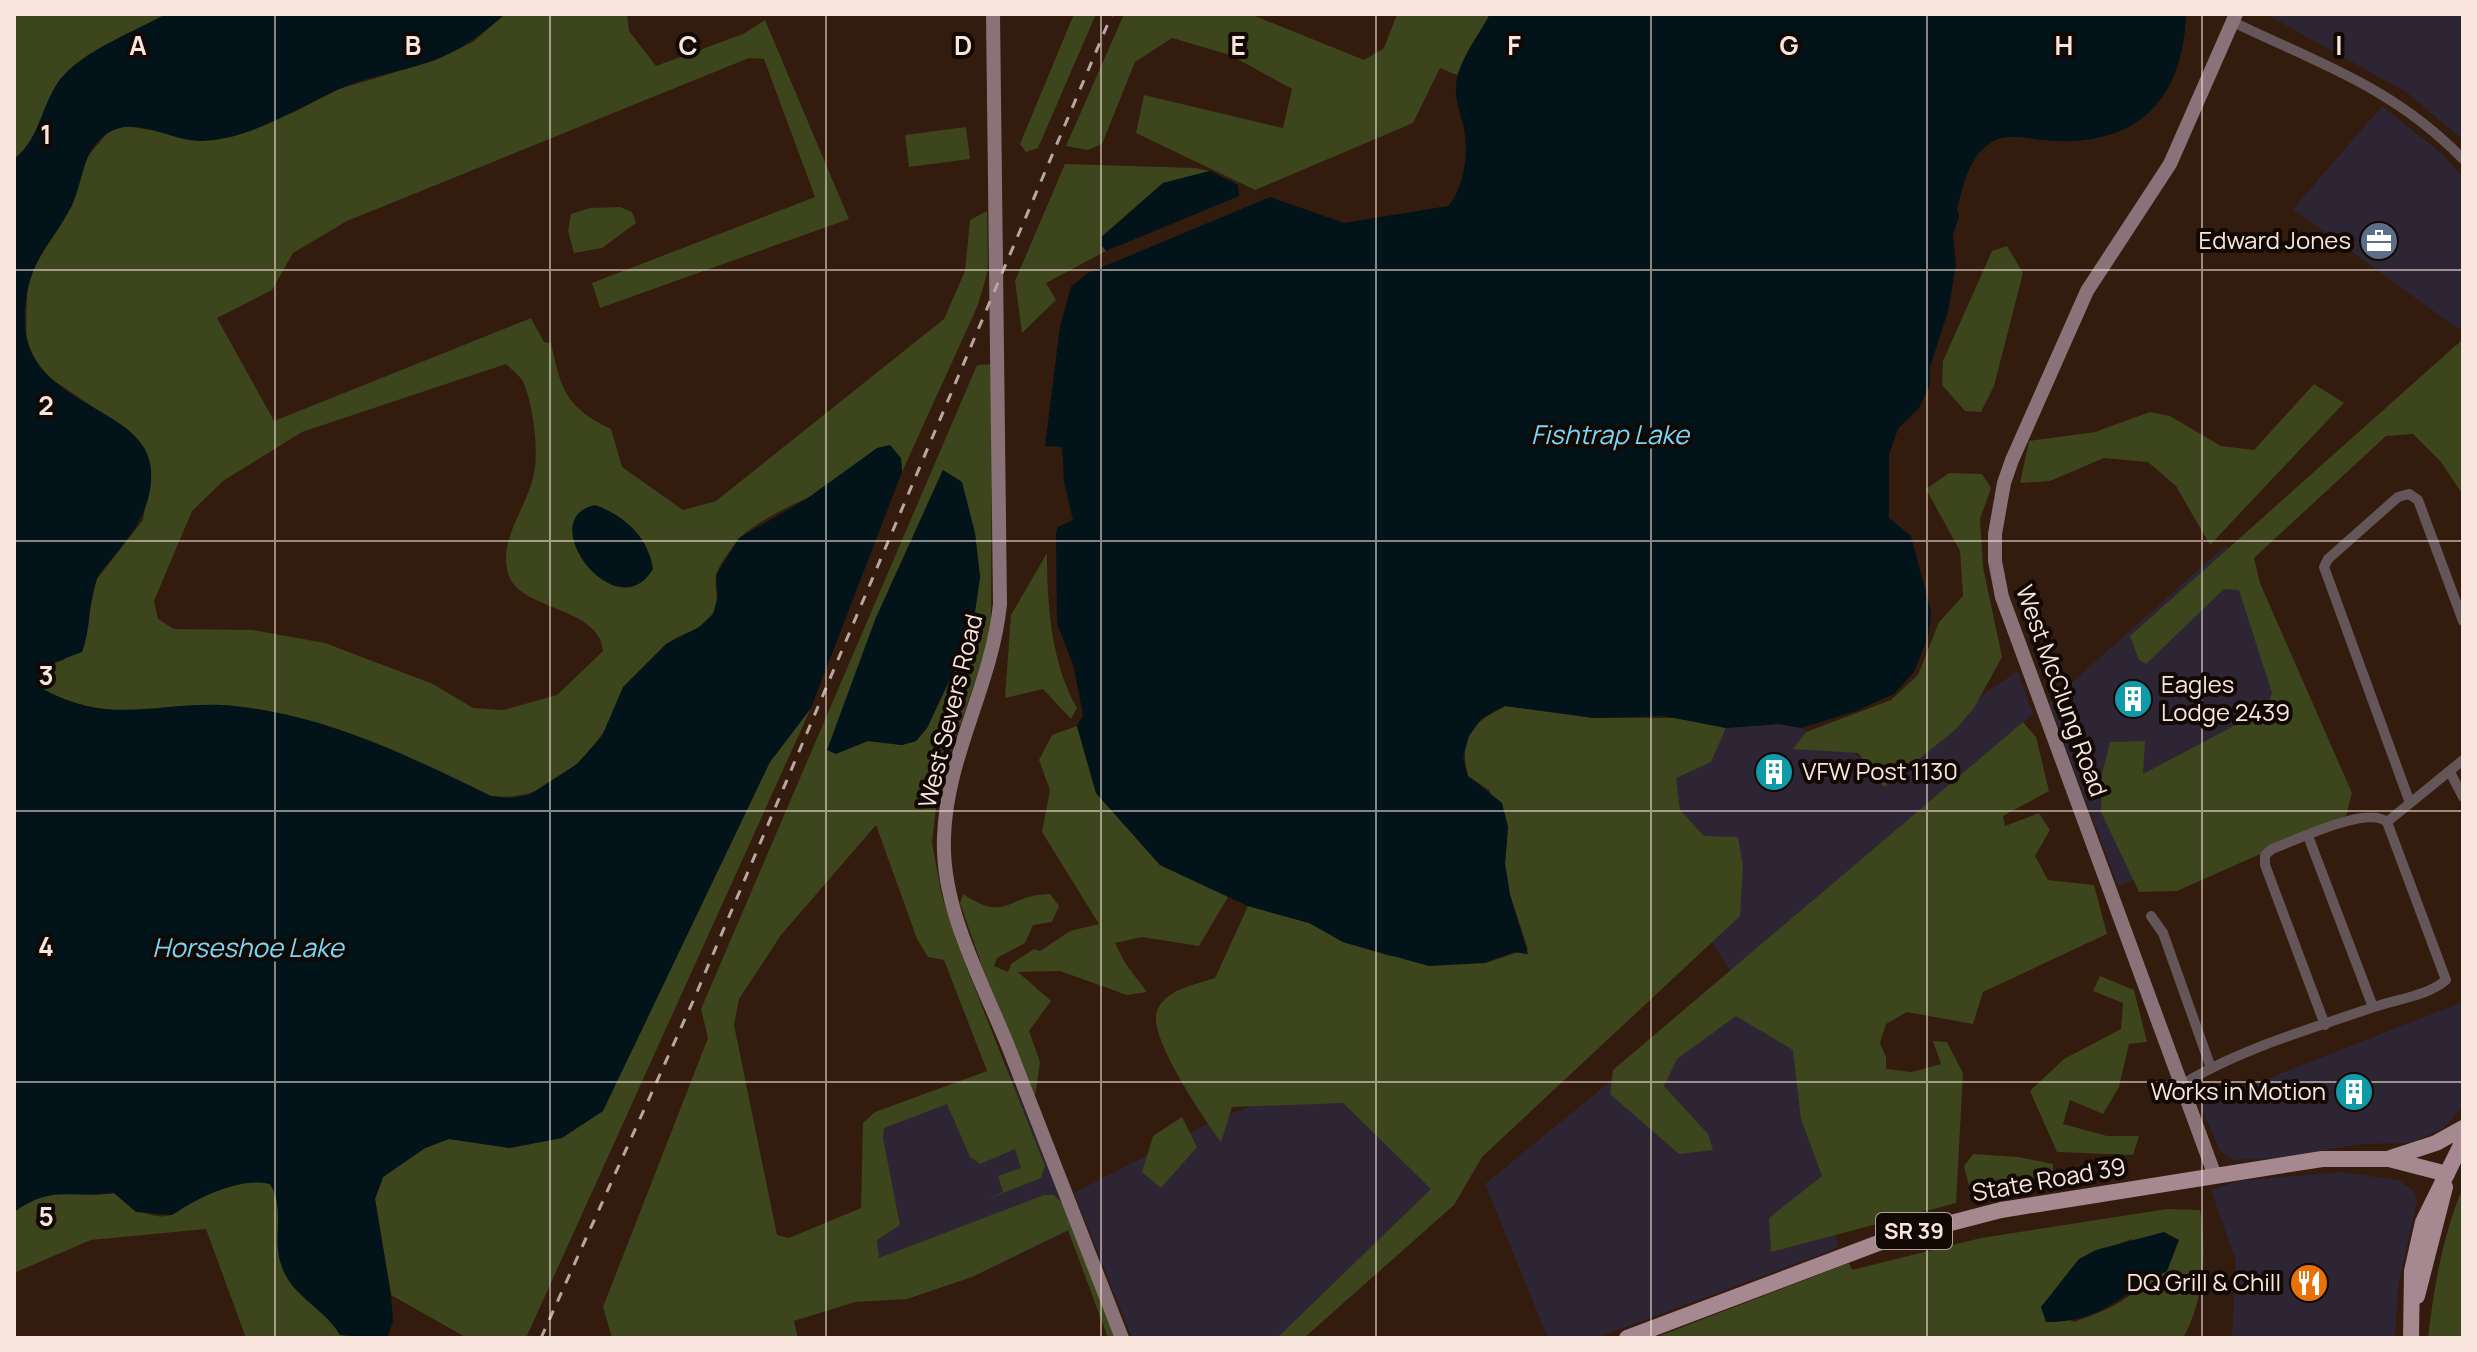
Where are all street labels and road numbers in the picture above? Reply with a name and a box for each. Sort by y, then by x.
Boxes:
street label: West McClung Road [2009,580,2116,801]
street label: West Severs Road [910,610,990,811]
street label: State Road 39 [1969,1149,2128,1208]
road number: SR 39 [1876,1213,1952,1249]

